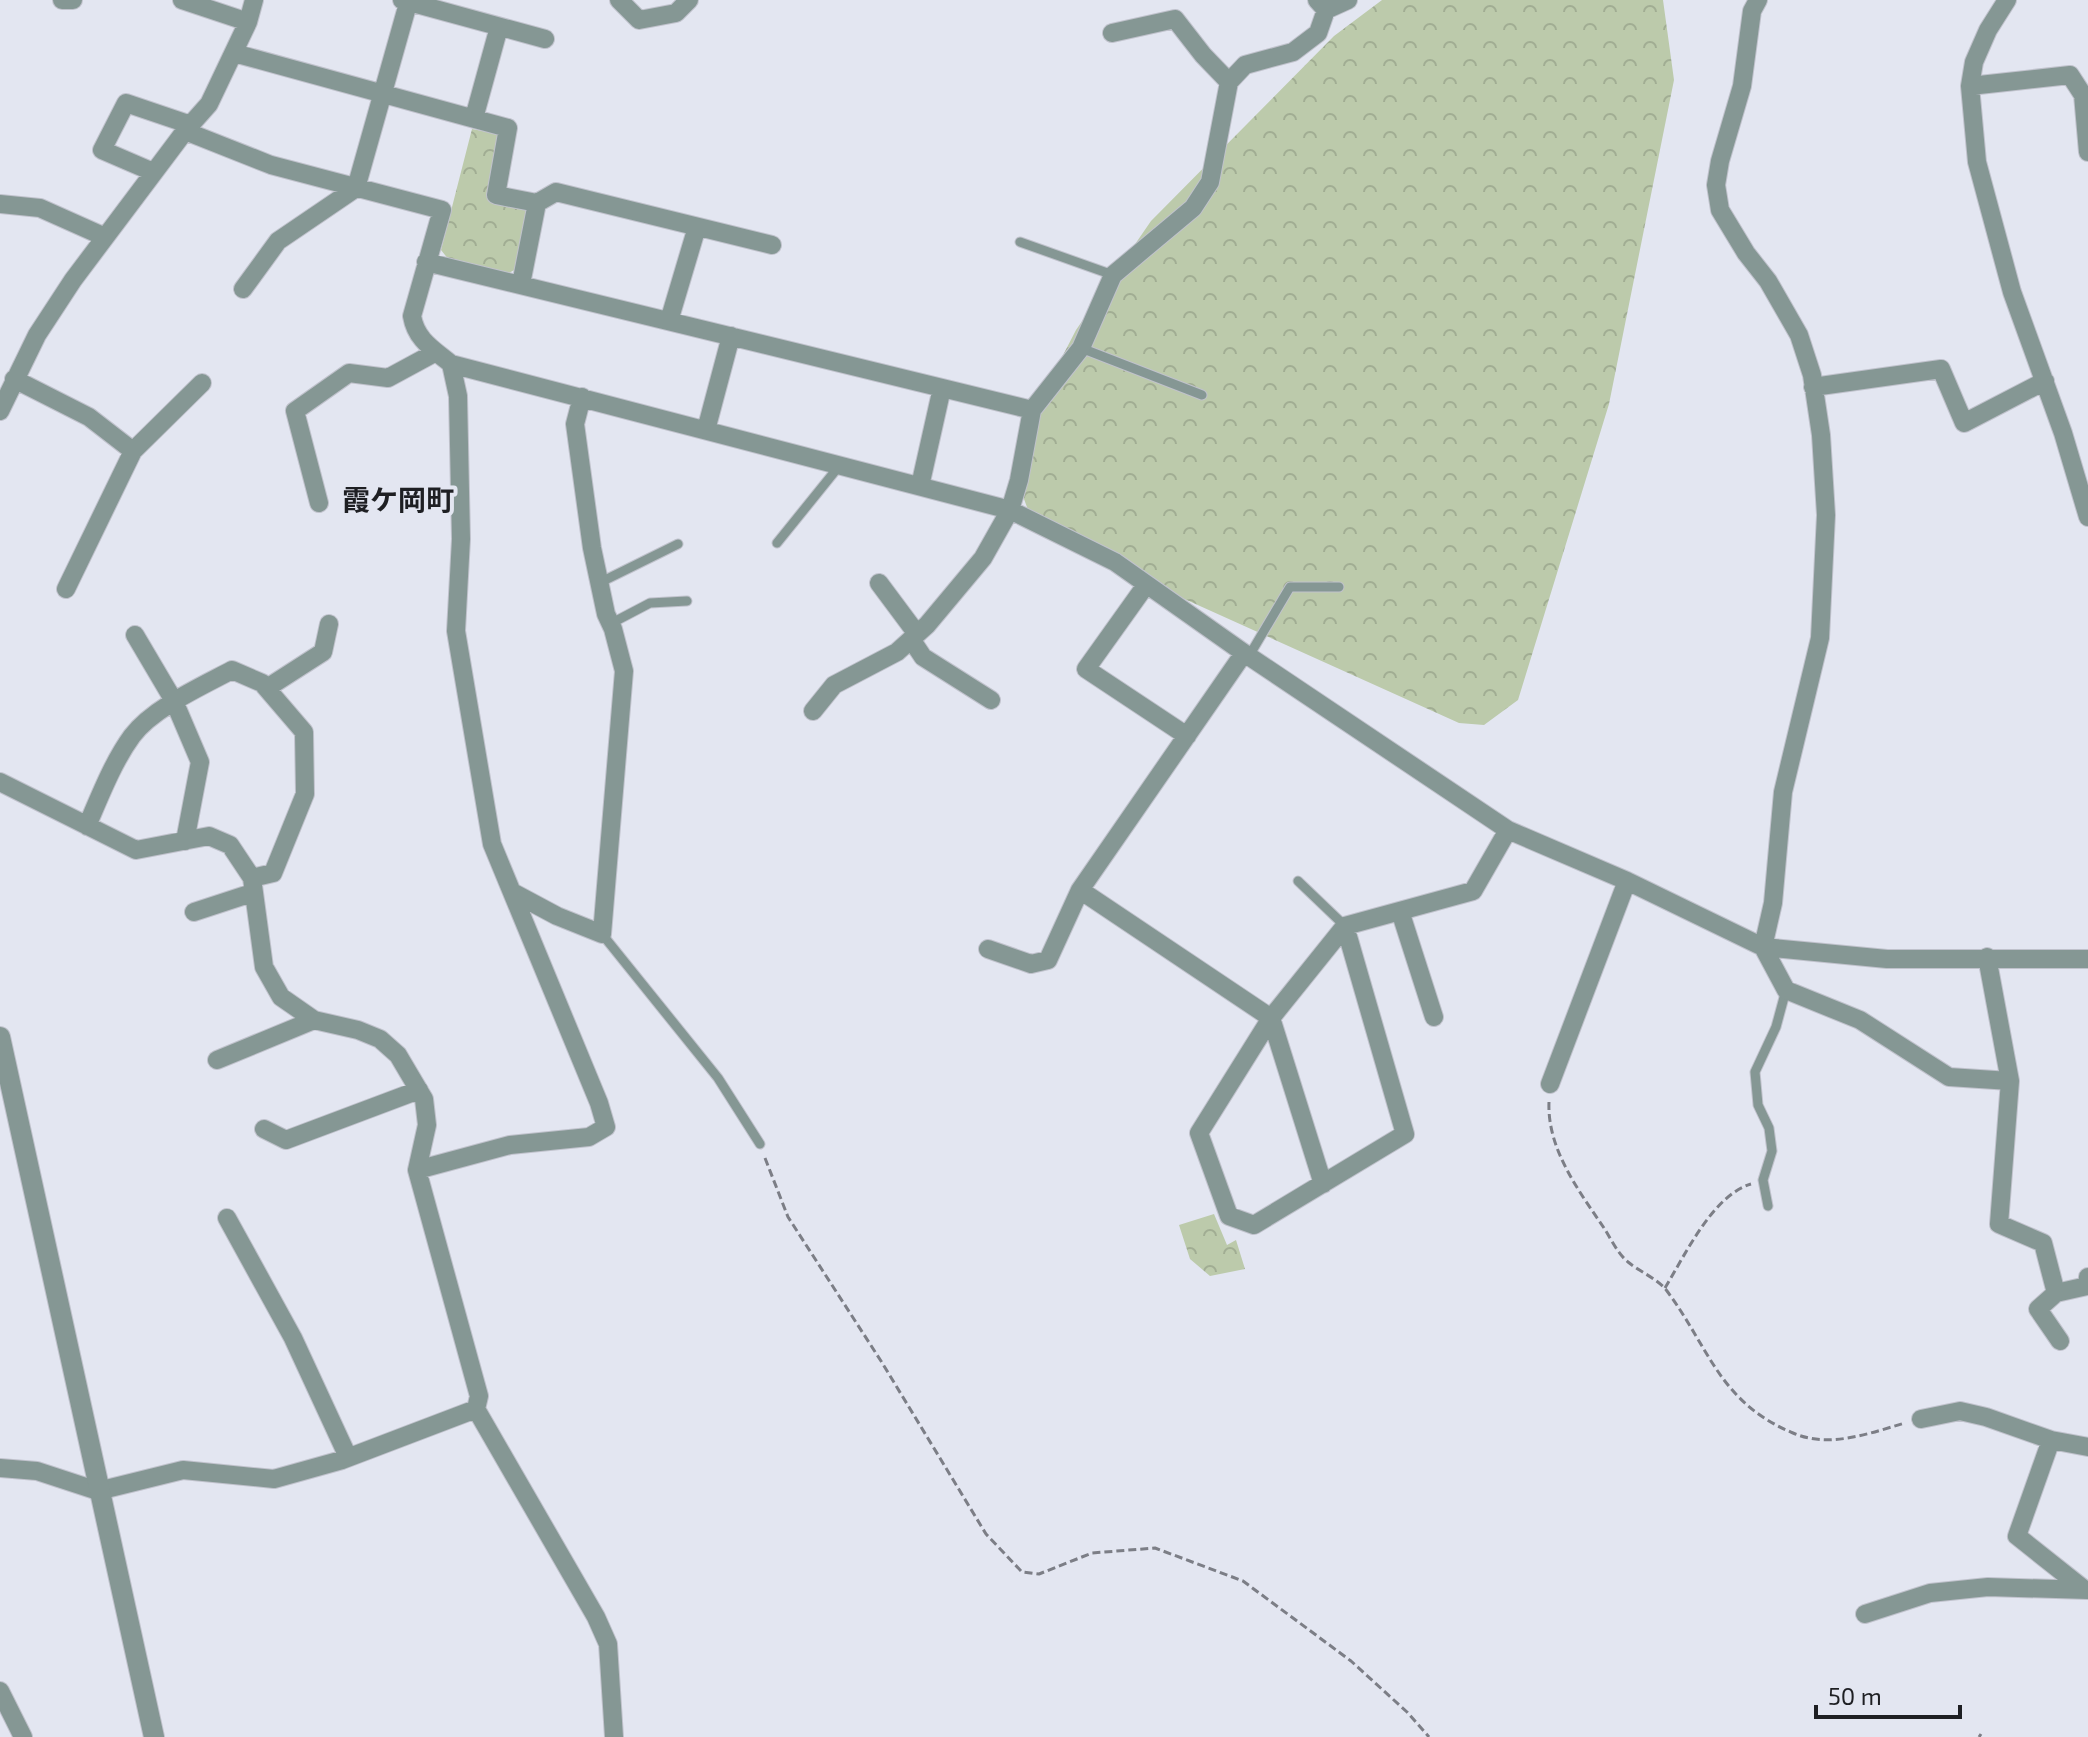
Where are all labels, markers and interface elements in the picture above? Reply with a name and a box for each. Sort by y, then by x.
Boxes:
district label: 霞ケ岡町 [342,482,454,516]
scale bar [1816,1669,1960,1719]
text: 50 m [1828,1681,1882,1710]

